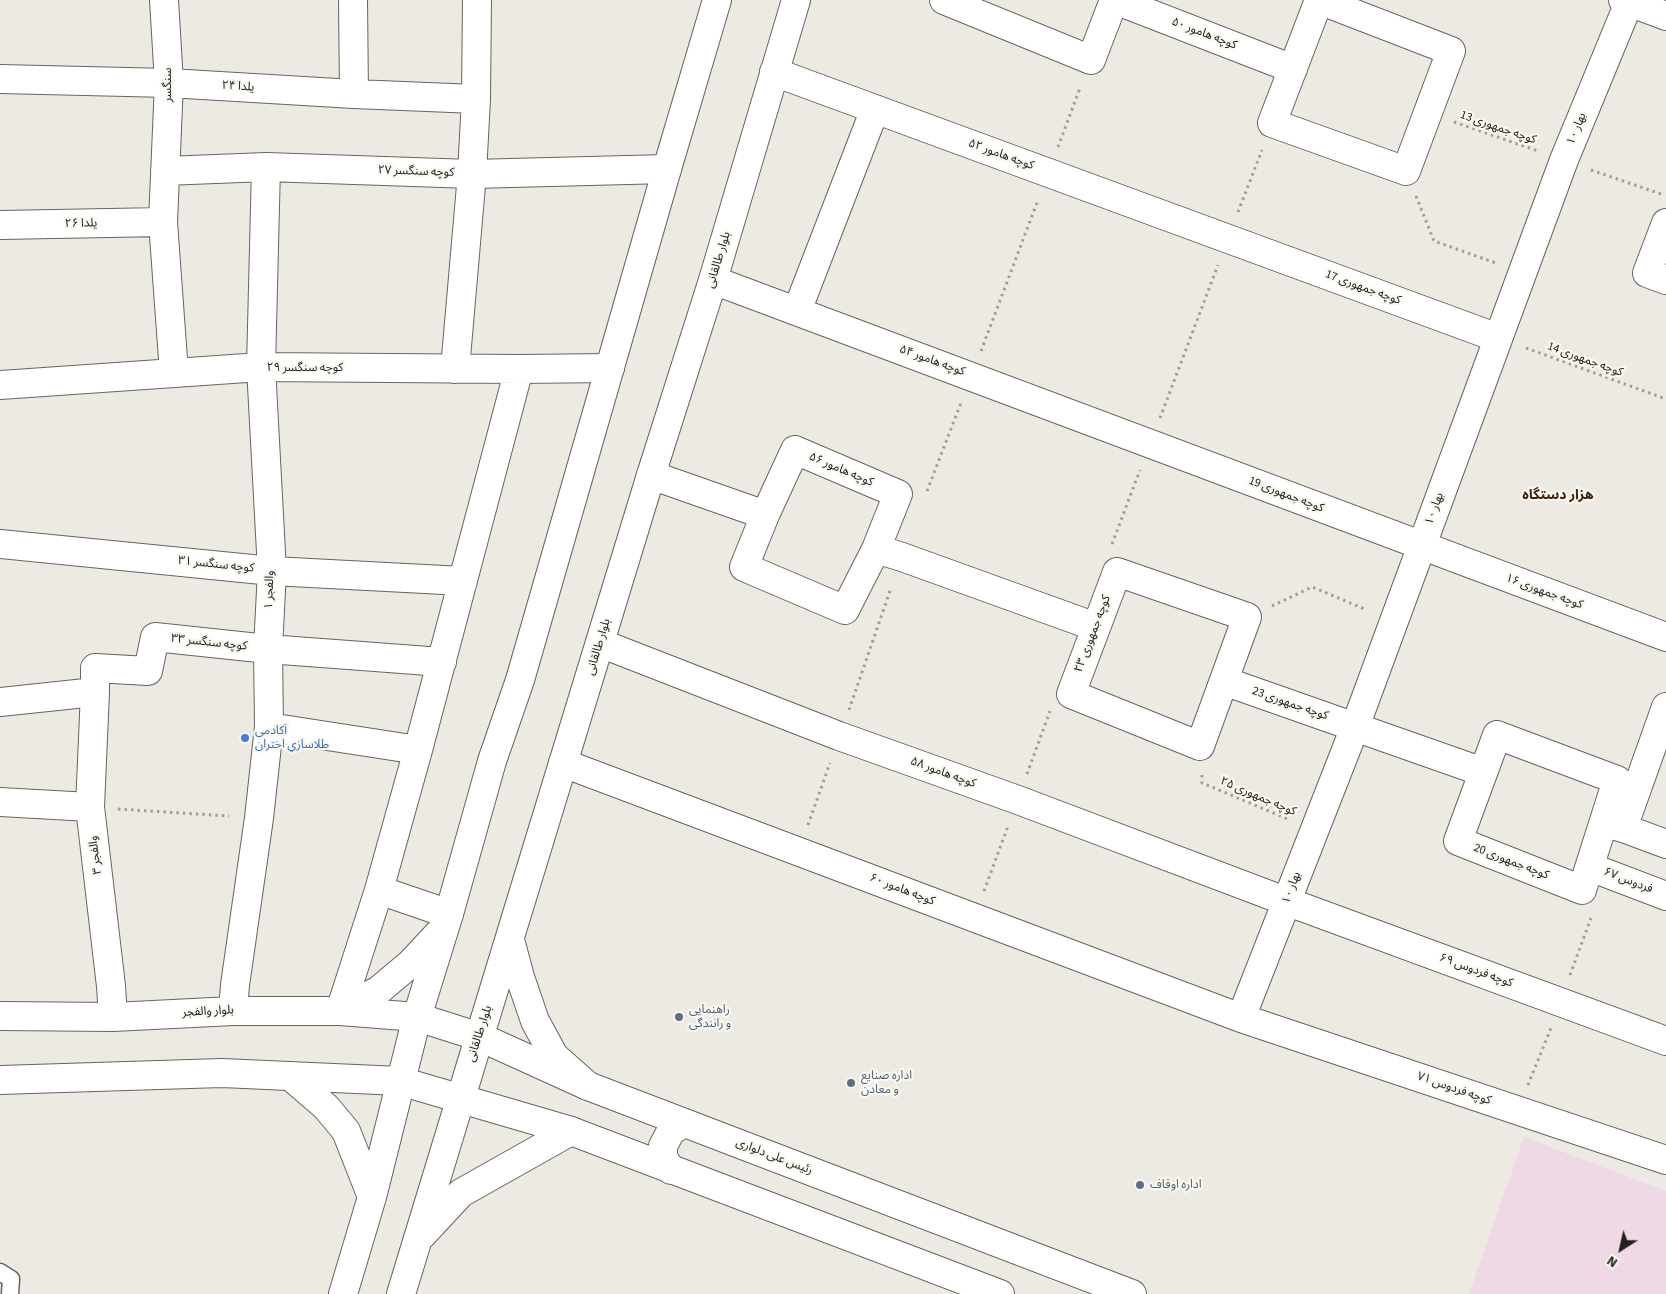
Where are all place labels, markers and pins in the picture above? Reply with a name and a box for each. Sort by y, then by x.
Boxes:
place label: آكادمى طلاسازي اختران [255,724,329,752]
marker: آكادمى طلاسازي اختران [239,732,251,744]
place label: راهنمایی و رانندگی [689,1003,731,1031]
marker: راهنمایی و رانندگی [673,1011,685,1023]
place label: اداره صنایع و معادن [861,1069,912,1097]
marker: اداره صنایع و معادن [845,1077,857,1089]
place label: اداره اوقاف [1150,1178,1201,1192]
marker: اداره اوقاف [1134,1179,1146,1191]

